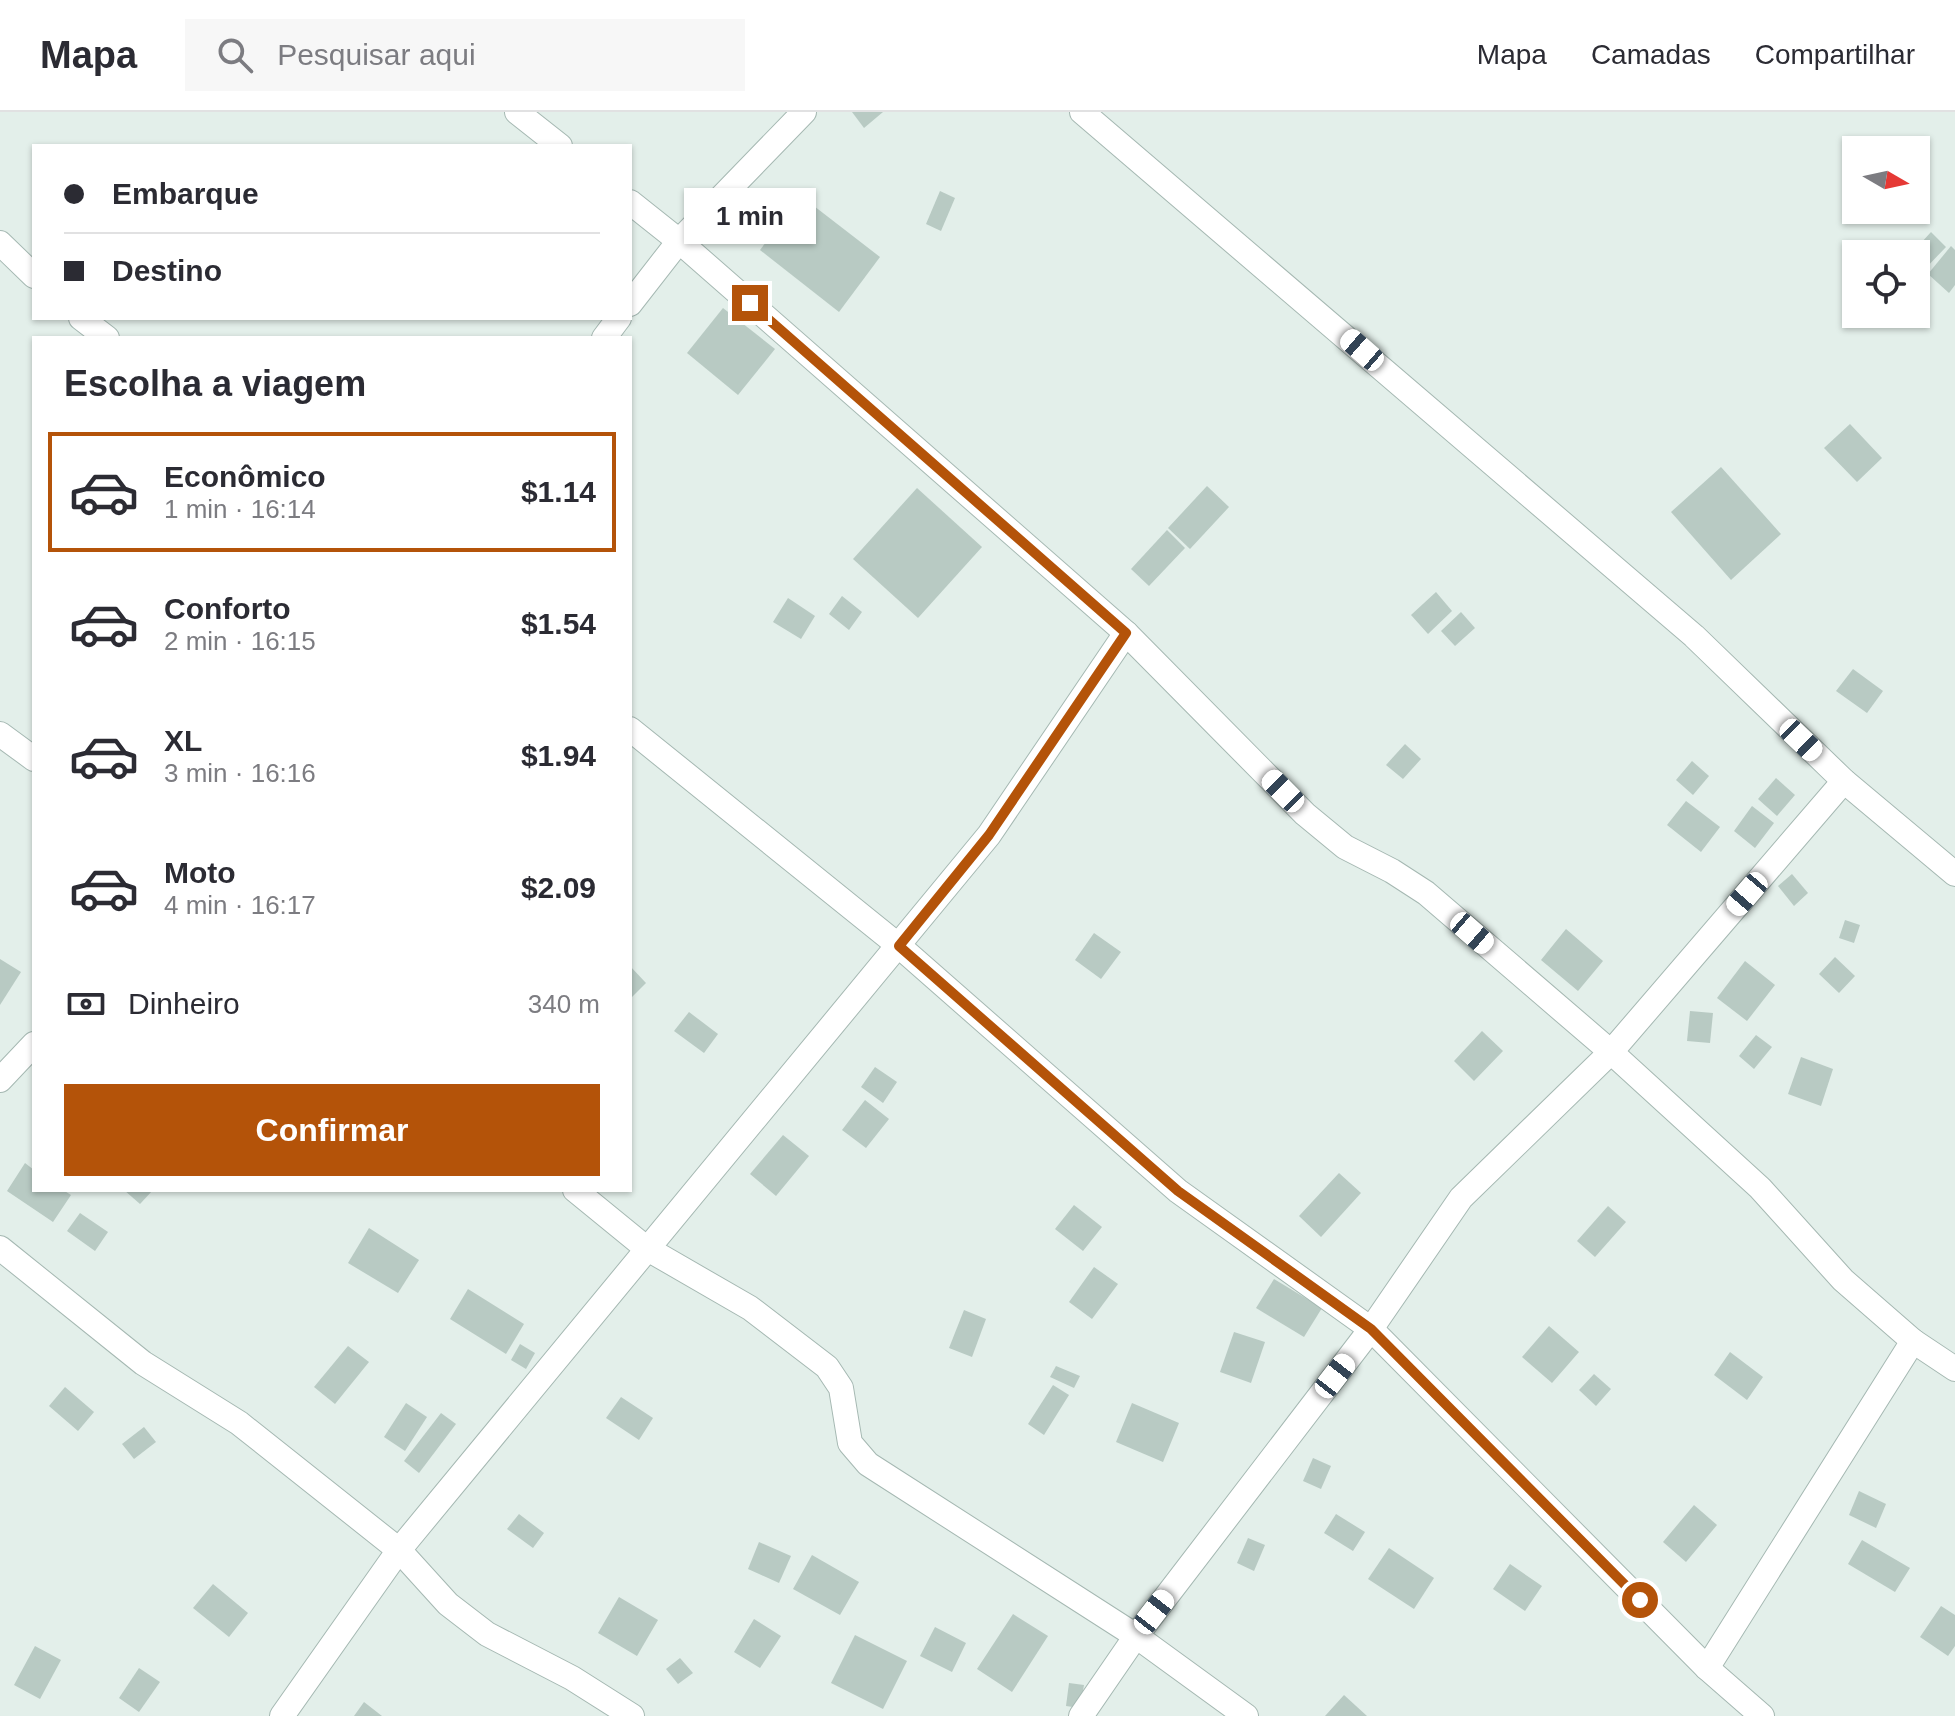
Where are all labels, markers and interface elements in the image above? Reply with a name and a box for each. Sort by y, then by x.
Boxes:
search box [185,19,745,91]
icon: search [213,33,257,77]
text: Mapa [40,34,137,76]
text: Pesquisar aqui [277,38,476,71]
text: Mapa [1477,39,1547,70]
text: Camadas [1591,39,1711,70]
text: Compartilhar [1755,39,1915,70]
north arrow [1842,136,1930,224]
map controls [1842,136,1930,328]
text: Embarque [112,177,259,210]
callout: 1 min [684,187,816,243]
text: 1 min [716,201,784,231]
button: locate [1842,240,1930,328]
text: Destino [112,254,222,287]
route end [732,285,768,321]
car [1336,325,1388,375]
text: Escolha a viagem [64,363,366,404]
icon: car [68,456,140,528]
text: Econômico [164,460,326,493]
text: $1.14 [521,475,596,508]
text: 1 min · 16:14 [164,494,316,524]
icon: car [68,588,140,660]
text: Conforto [164,592,291,625]
text: $1.54 [521,607,596,640]
text: 2 min · 16:15 [164,626,316,656]
car [1775,715,1827,765]
icon: car [68,720,140,792]
text: XL [164,724,202,757]
text: $1.94 [521,739,596,772]
text: 3 min · 16:16 [164,758,316,788]
car [1258,766,1308,816]
icon: car [68,852,140,924]
text: Moto [164,856,236,889]
car [1722,868,1772,920]
text: $2.09 [521,871,596,904]
text: 4 min · 16:17 [164,890,316,920]
car [1446,908,1498,958]
icon: cash [64,982,108,1026]
text: Dinheiro [128,987,240,1020]
text: 340 m [528,989,600,1019]
button: Confirmar [64,1084,600,1176]
car [1311,1350,1359,1402]
route start [1622,1582,1658,1618]
car [1130,1586,1178,1638]

